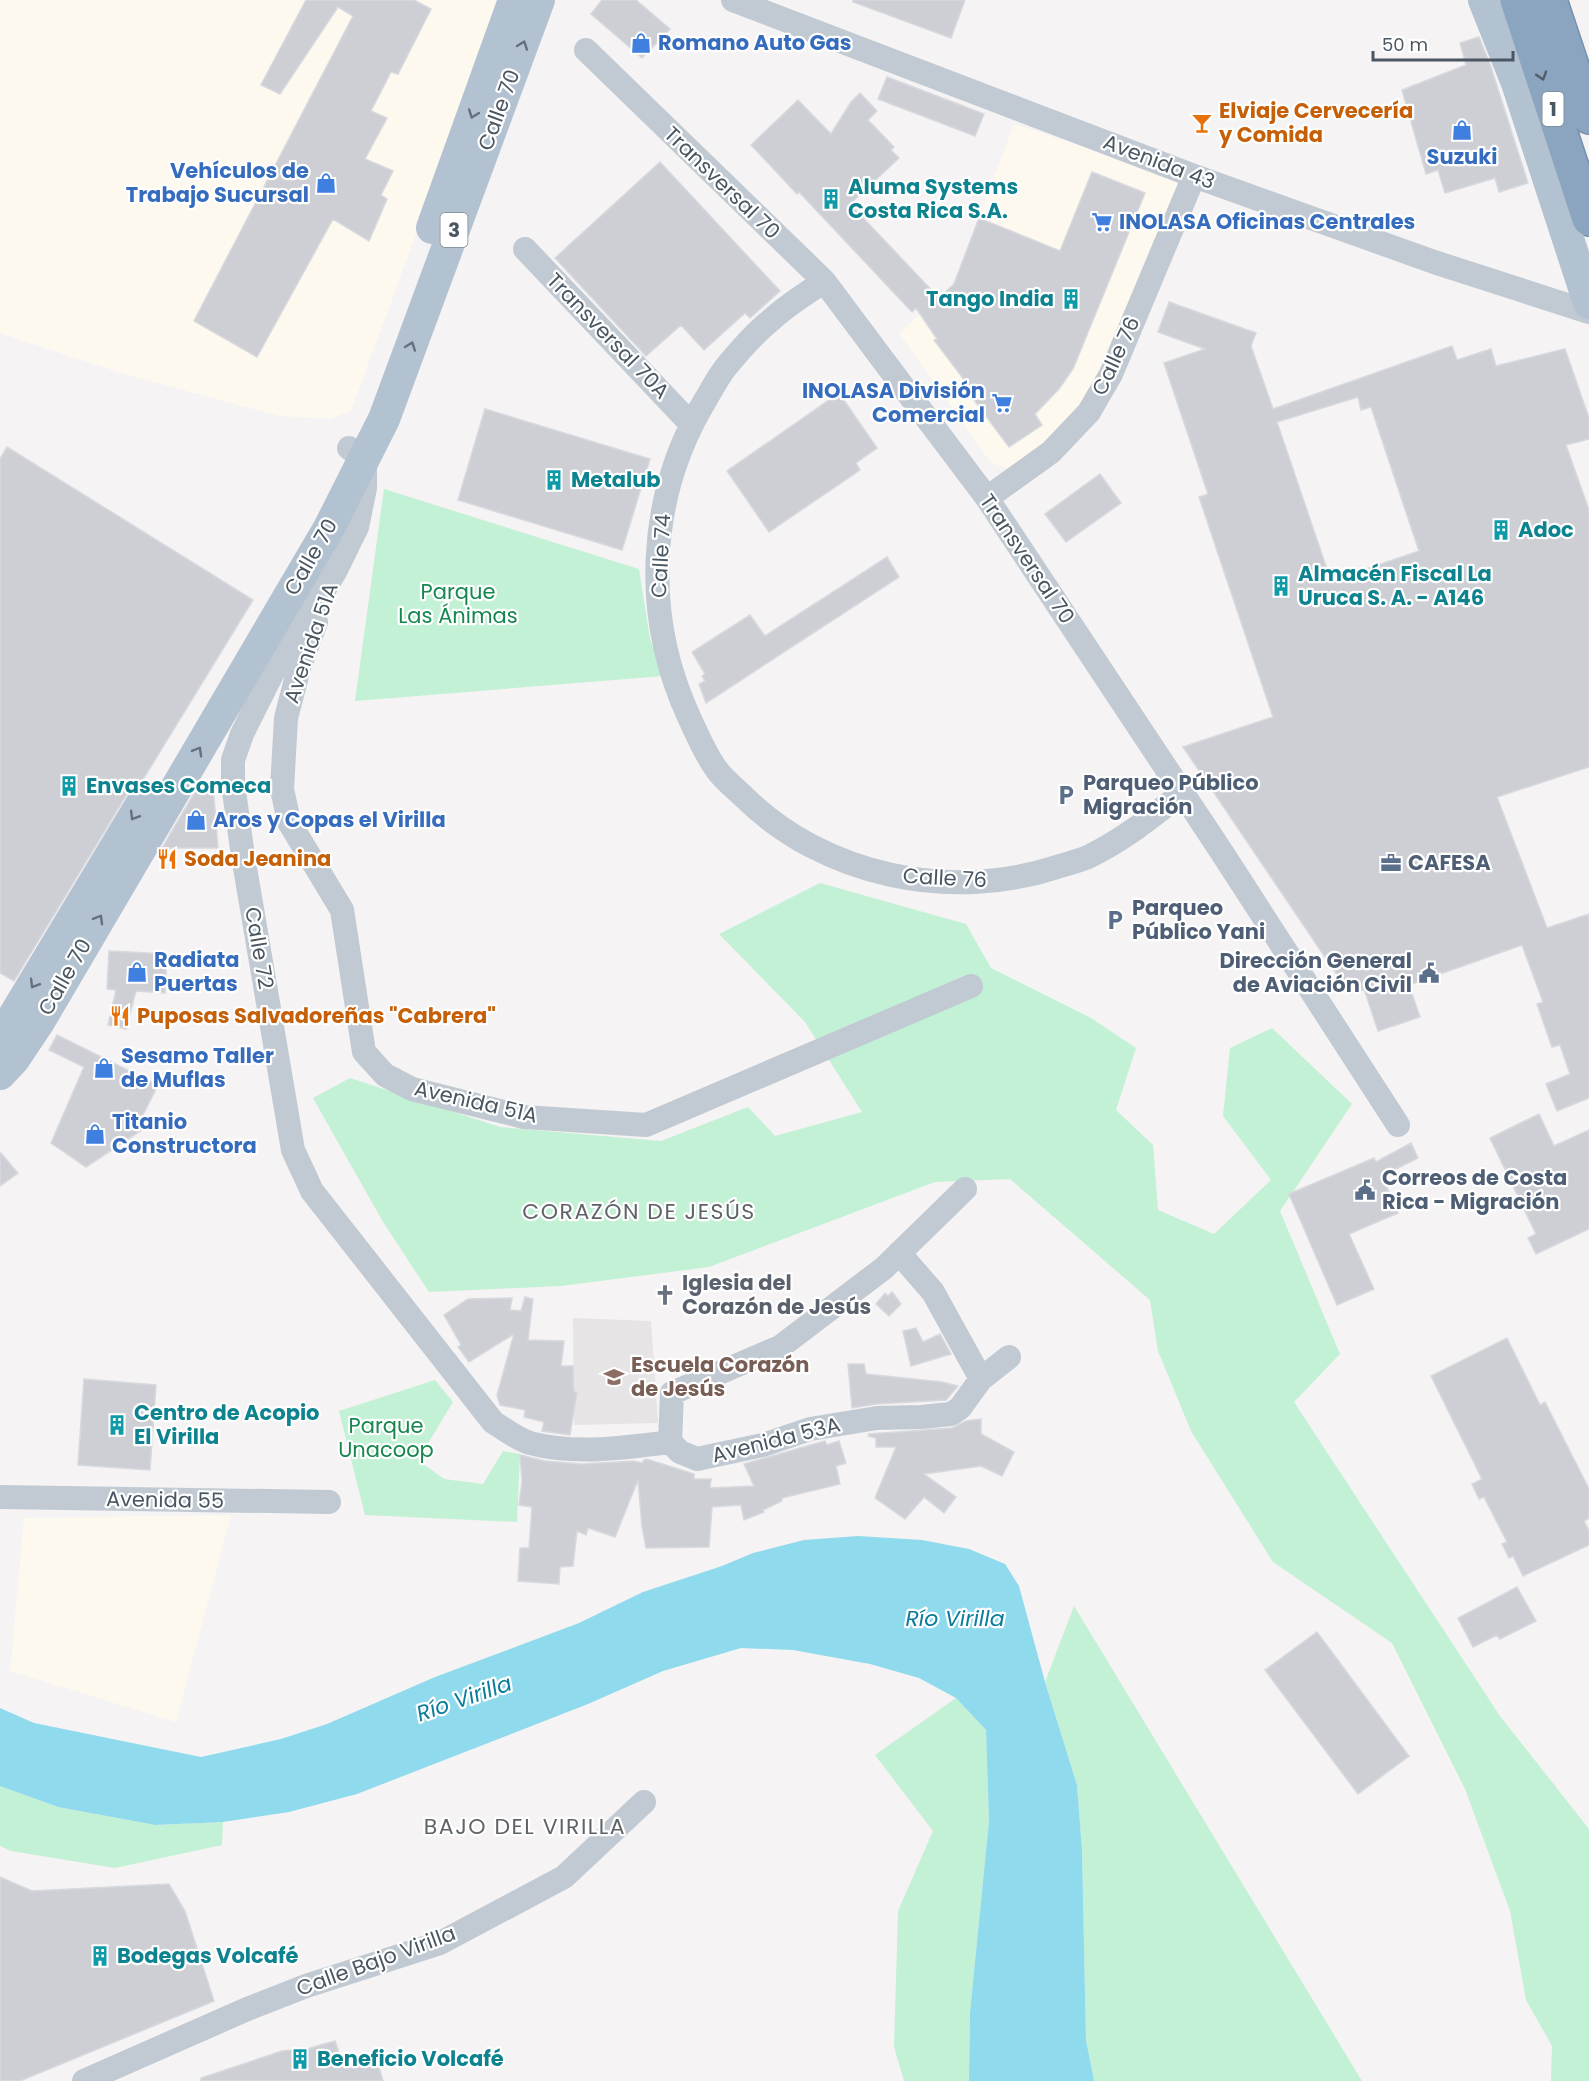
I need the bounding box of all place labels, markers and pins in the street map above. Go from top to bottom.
place label: Romano Auto Gas [658,28,852,57]
shop icon: Romano Auto Gas [629,31,653,55]
place label: Elviaje Cervecería y Comida [1218,96,1413,149]
bar icon: Elviaje Cervecería y Comida [1190,111,1214,135]
shop icon: Suzuki [1450,118,1474,142]
place label: Suzuki [1427,142,1497,171]
place label: Vehículos de Trabajo Sucursal [126,156,309,209]
shop icon: Vehículos de Trabajo Sucursal [314,171,338,195]
place label: Aluma Systems Costa Rica S.A. [848,172,1018,225]
building icon: Aluma Systems Costa Rica S.A. [819,187,843,211]
place label: INOLASA Oficinas Centrales [1119,207,1415,236]
supermarket icon: INOLASA Oficinas Centrales [1090,210,1114,234]
place label: Tango India [926,284,1054,313]
building icon: Tango India [1059,287,1083,311]
place label: INOLASA División Comercial [802,376,985,429]
supermarket icon: INOLASA División Comercial [990,391,1014,415]
place label: Metalub [571,465,661,494]
building icon: Metalub [542,468,566,492]
place label: Adoc [1518,515,1574,544]
building icon: Adoc [1489,518,1513,542]
place label: Almacén Fiscal La Uruca S. A. - A146 [1298,559,1492,612]
building icon: Almacén Fiscal La Uruca S. A. - A146 [1269,574,1293,598]
place label: Parqueo Público Migración [1083,768,1259,821]
place label: Envases Comeca [86,771,271,800]
building icon: Envases Comeca [57,774,81,798]
parking icon: Parqueo Público Migración [1054,783,1078,807]
place label: Aros y Copas el Virilla [213,805,446,834]
shop icon: Aros y Copas el Virilla [184,808,208,832]
place label: Soda Jeanina [184,844,331,873]
restaurant icon: Soda Jeanina [155,847,179,871]
place label: CAFESA [1408,848,1491,877]
office icon: CAFESA [1379,851,1403,875]
place label: Parqueo Público Yani [1132,893,1265,946]
parking icon: Parqueo Público Yani [1103,908,1127,932]
place label: Radiata Puertas [154,945,239,998]
place label: Dirección General de Aviación Civil [1220,946,1412,999]
shop icon: Radiata Puertas [125,960,149,984]
public building icon: Dirección General de Aviación Civil [1417,961,1441,985]
place label: Puposas Salvadoreñas "Cabrera" [137,1001,496,1030]
restaurant icon: Puposas Salvadoreñas "Cabrera" [108,1004,132,1028]
place label: Sesamo Taller de Muflas [121,1041,274,1094]
shop icon: Sesamo Taller de Muflas [92,1056,116,1080]
place label: Titanio Constructora [112,1107,257,1160]
shop icon: Titanio Constructora [83,1122,107,1146]
place label: Correos de Costa Rica - Migración [1382,1163,1567,1216]
public building icon: Correos de Costa Rica - Migración [1353,1178,1377,1202]
place label: Iglesia del Corazón de Jesús [682,1268,871,1321]
church icon: Iglesia del Corazón de Jesús [653,1283,677,1307]
place label: Escuela Corazón de Jesús [631,1350,809,1403]
school or university icon: Escuela Corazón de Jesús [602,1365,626,1389]
place label: Centro de Acopio El Virilla [134,1398,319,1451]
building icon: Centro de Acopio El Virilla [105,1413,129,1437]
place label: Bodegas Volcafé [117,1941,299,1970]
building icon: Bodegas Volcafé [88,1944,112,1968]
place label: Beneficio Volcafé [317,2044,504,2073]
building icon: Beneficio Volcafé [288,2047,312,2071]

